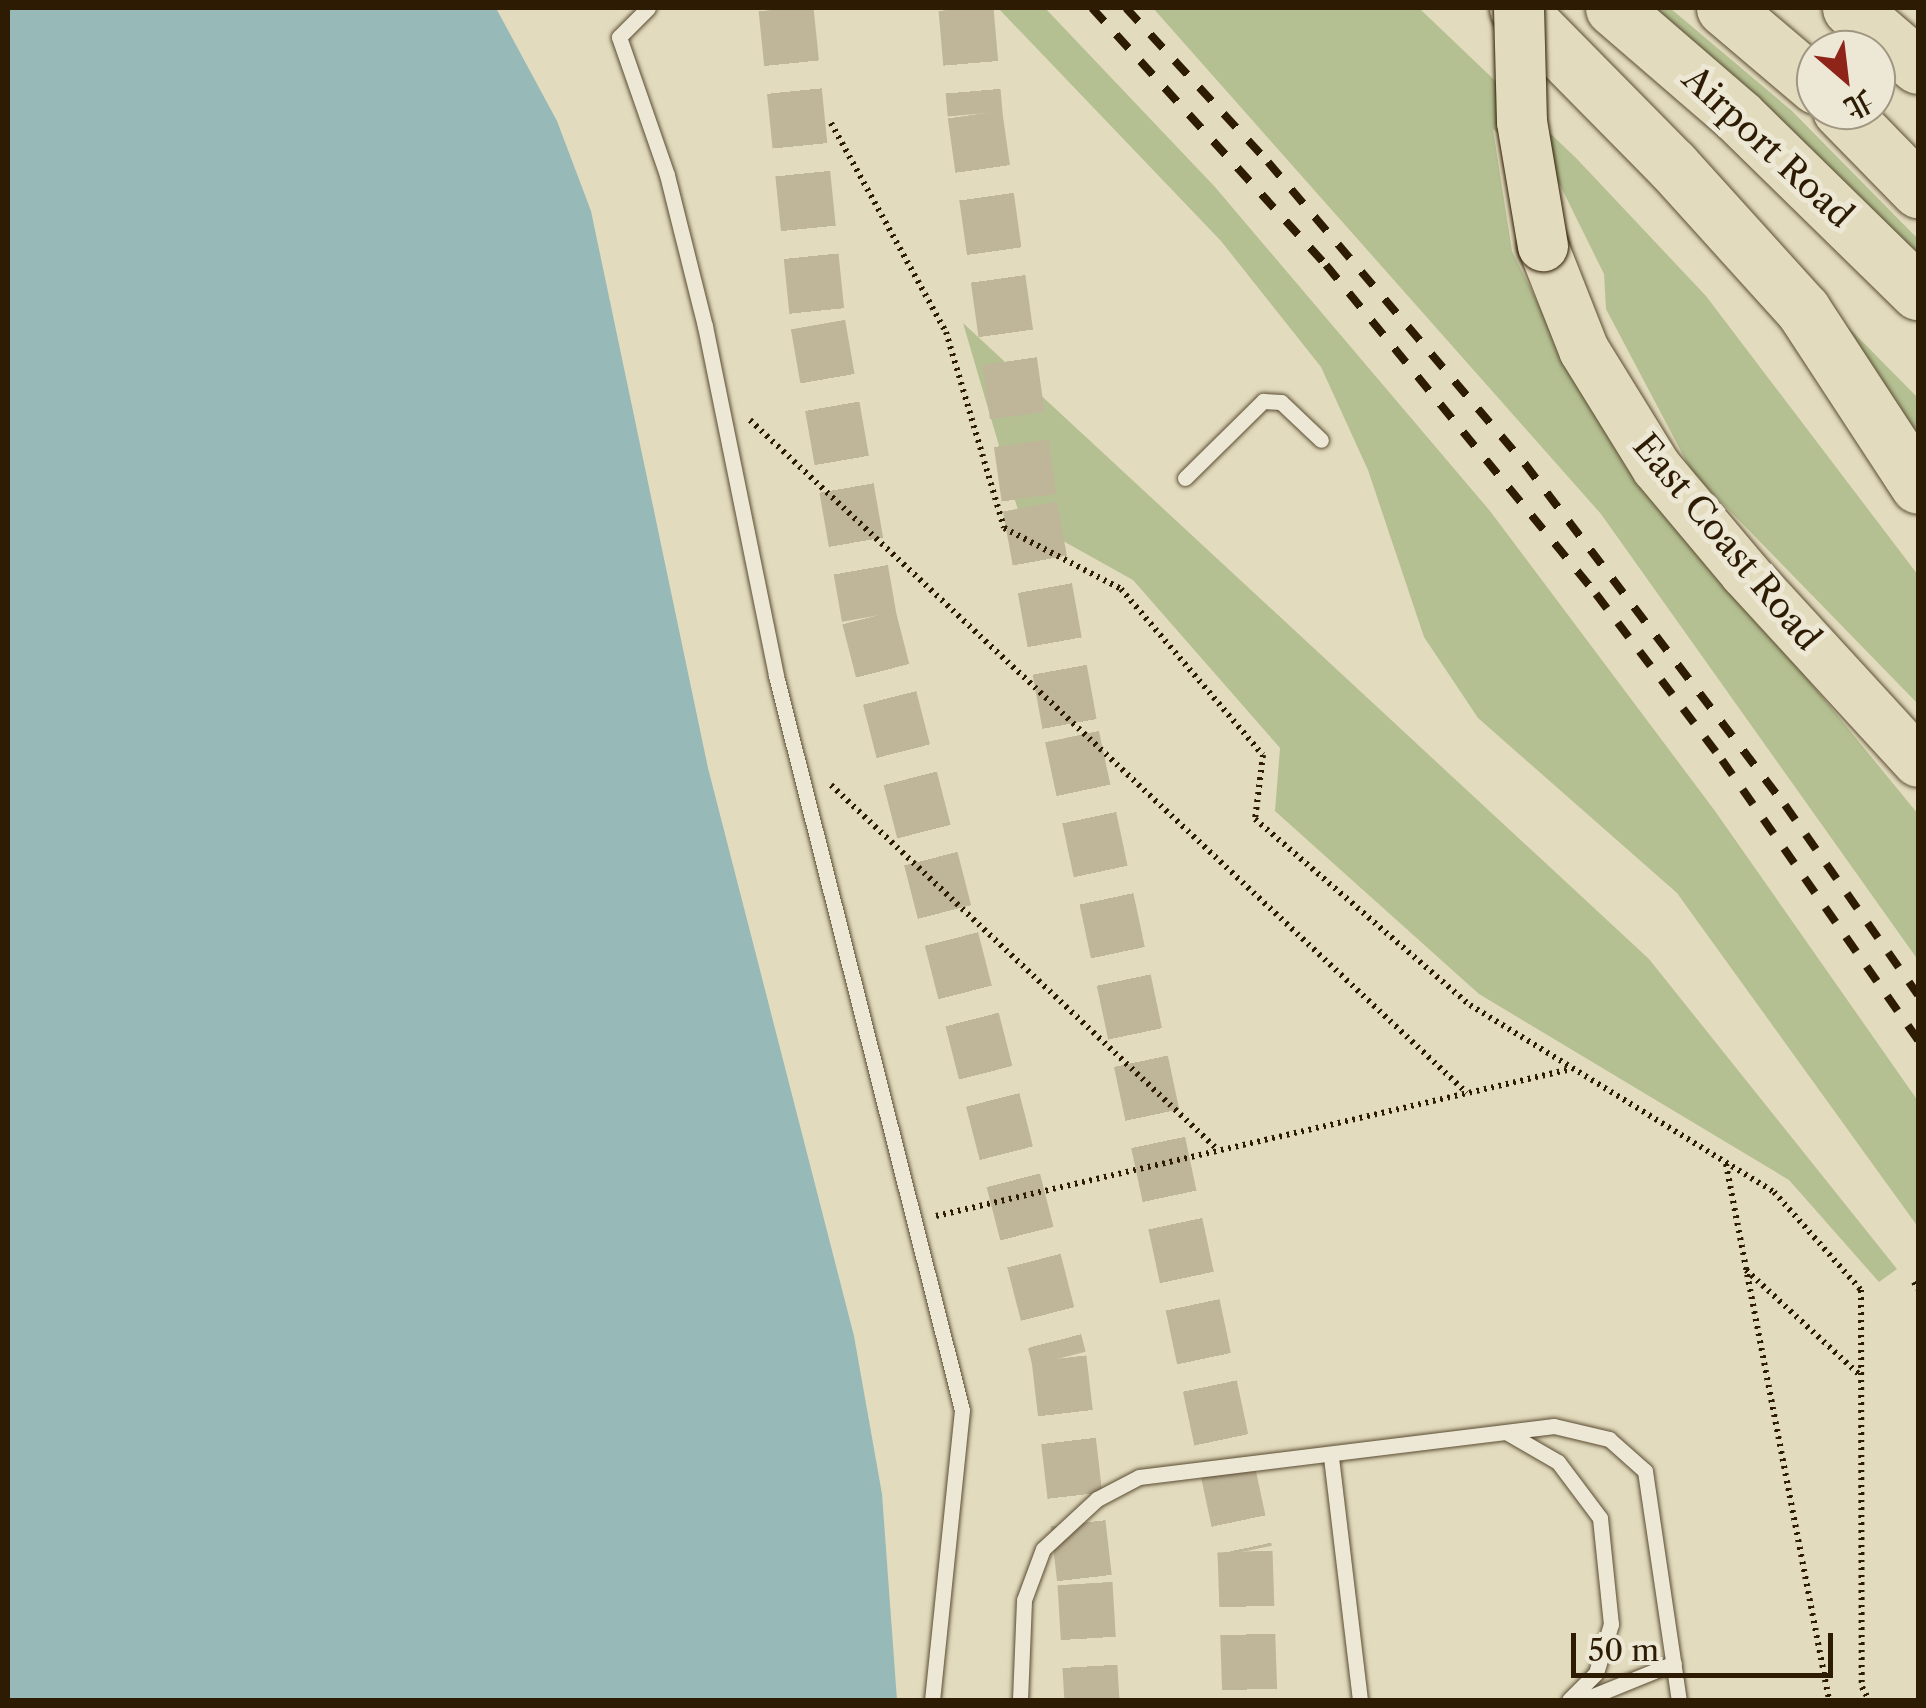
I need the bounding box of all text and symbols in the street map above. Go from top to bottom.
north arrow [1796,30,1896,130]
street label: Airport Road [1674,58,1862,236]
text: 北 [1839,83,1880,126]
street label: East Coast Road [1624,425,1830,659]
scale bar [1576,1613,1838,1675]
text: 50 m [1588,1632,1659,1669]

